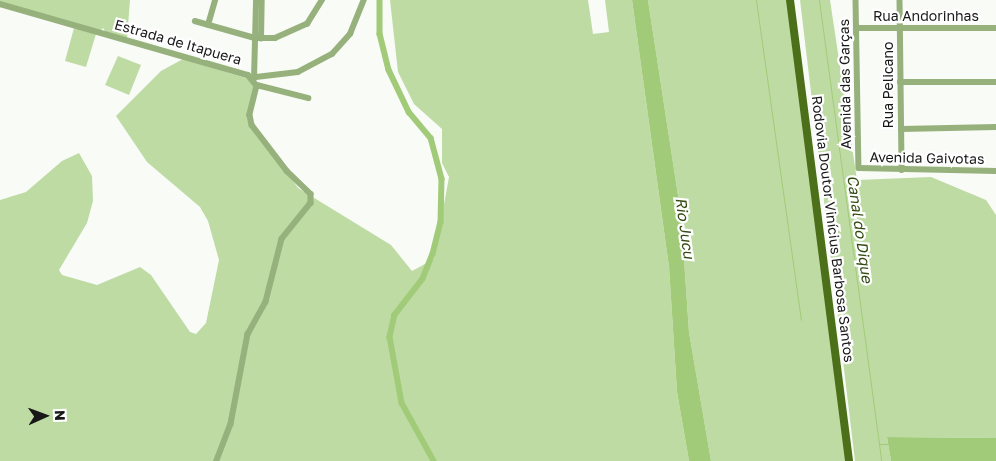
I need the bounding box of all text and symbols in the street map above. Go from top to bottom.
street label: Rua Andorinhas [873,8,979,24]
street label: Estrada de Itapuera [113,16,243,68]
street label: Avenida das Garças [835,19,855,149]
street label: Rua Pelicano [880,41,896,129]
street label: Rodovia Doutor Vinícius Barbosa Santos [808,95,858,363]
street label: Avenida Gaivotas [869,149,985,167]
water label: Canal do Dique [844,174,876,284]
water label: Rio Jucu [672,196,698,260]
north arrow [20,391,70,441]
text: N [52,410,69,421]

